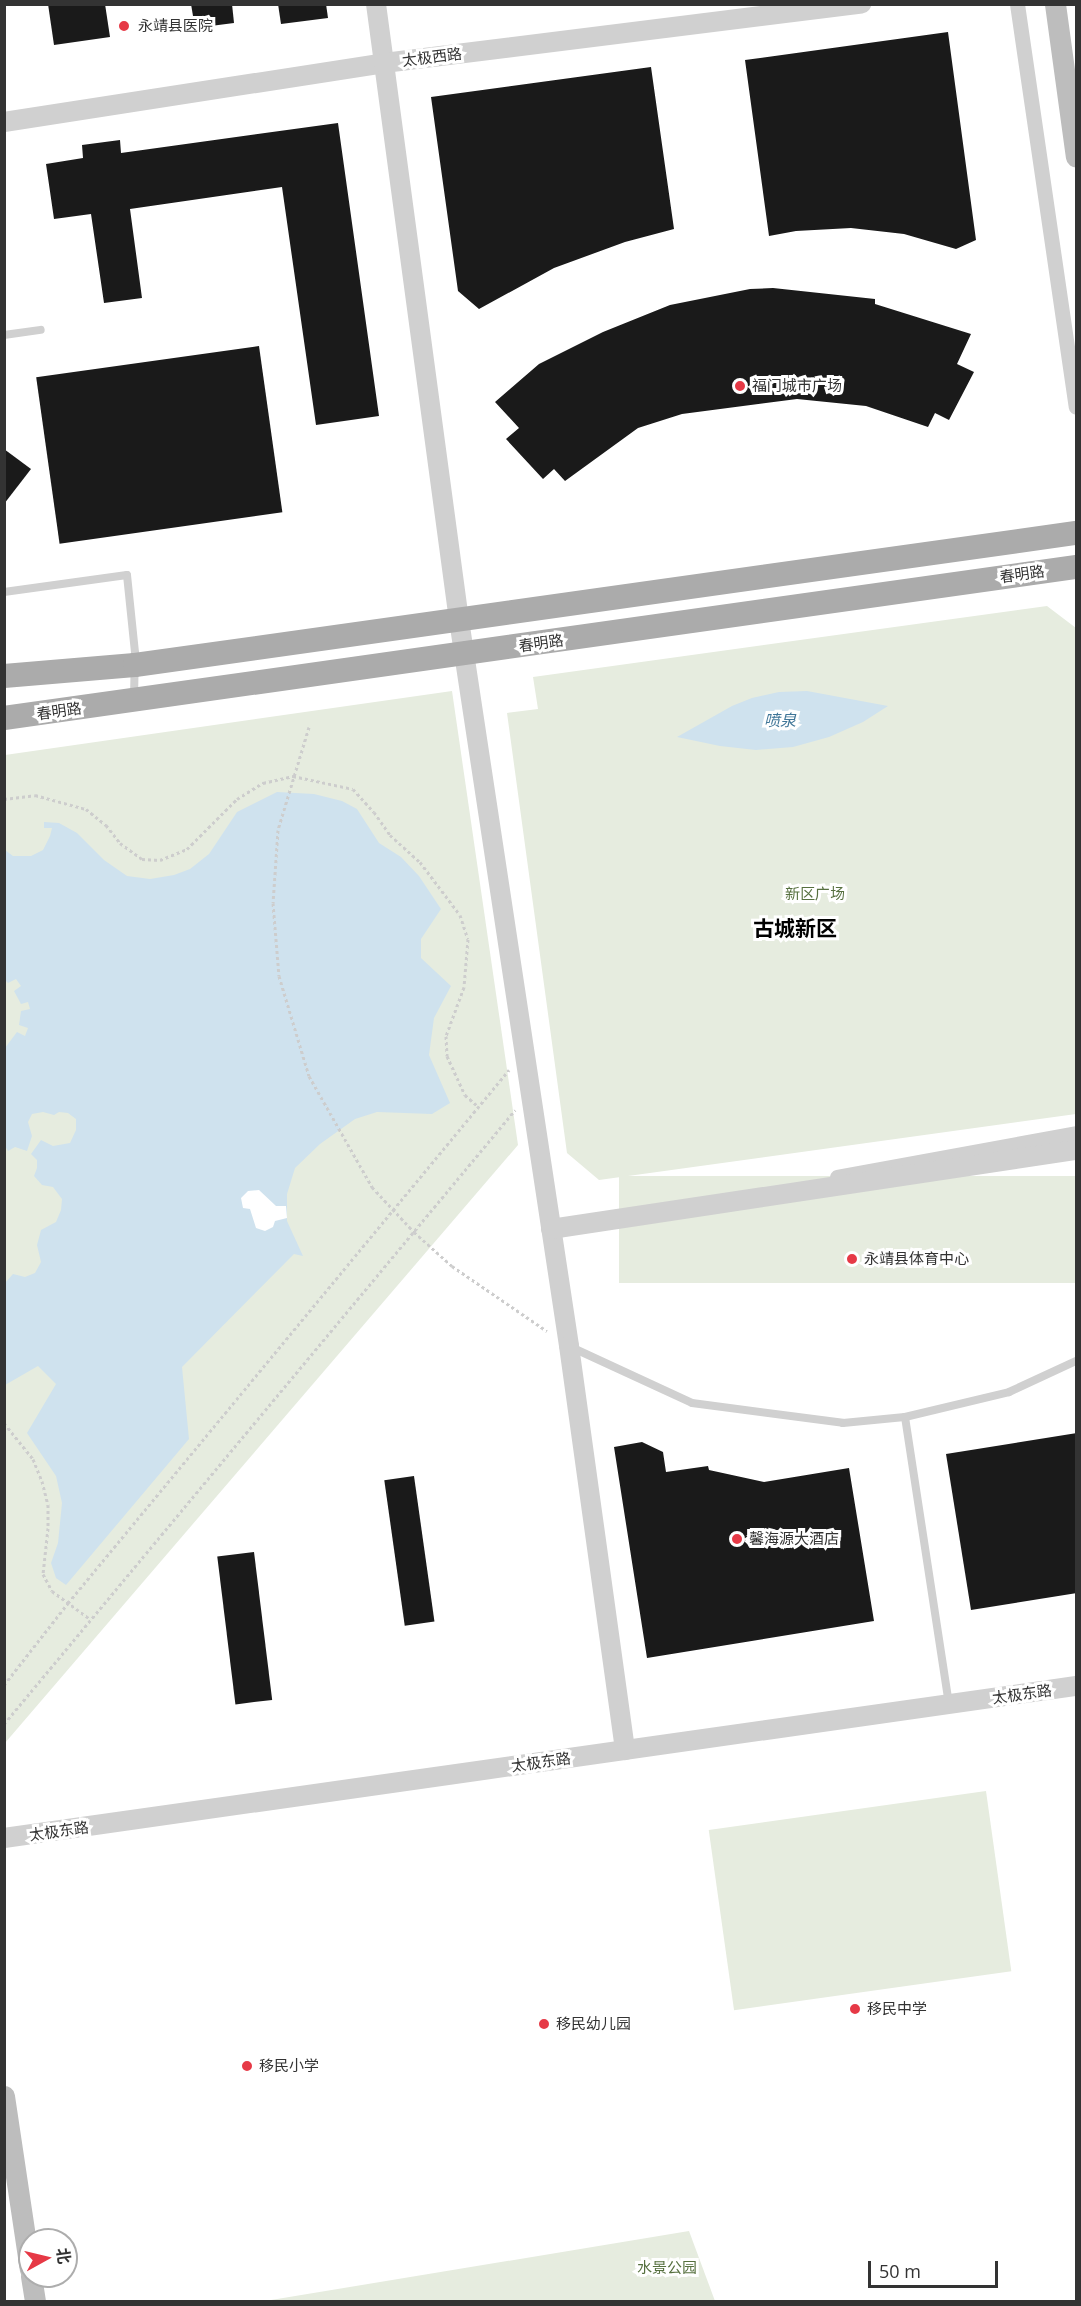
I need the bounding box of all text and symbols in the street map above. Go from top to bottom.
marker: 永靖县医院 [115,17,133,35]
place label: 永靖县医院 [138,17,213,35]
street label: 太极西路 [401,44,463,70]
place label: 福门城市广场 [752,377,842,395]
marker: 福门城市广场 [733,379,747,393]
street label: 春明路 [998,562,1046,586]
street label: 春明路 [517,631,565,655]
street label: 春明路 [35,699,83,723]
water label: 喷泉 [764,710,796,730]
park label: 新区广场 [785,885,845,903]
district label: 古城新区 [753,915,837,941]
place label: 永靖县体育中心 [864,1250,969,1268]
marker: 永靖县体育中心 [845,1252,859,1266]
place label: 馨海源大酒店 [749,1530,839,1548]
marker: 馨海源大酒店 [730,1532,744,1546]
street label: 太极东路 [991,1681,1053,1707]
street label: 太极东路 [510,1749,572,1775]
street label: 太极东路 [28,1818,90,1844]
place label: 移民中学 [867,2000,927,2018]
marker: 移民中学 [848,2002,862,2016]
place label: 移民幼儿园 [556,2015,631,2033]
marker: 移民幼儿园 [537,2017,551,2031]
place label: 移民小学 [259,2057,319,2075]
marker: 移民小学 [240,2059,254,2073]
north arrow [18,2228,78,2288]
text: 北 [52,2246,76,2265]
scale bar [871,2249,1002,2287]
park label: 水景公园 [637,2259,697,2277]
text: 50 m [879,2259,921,2283]

